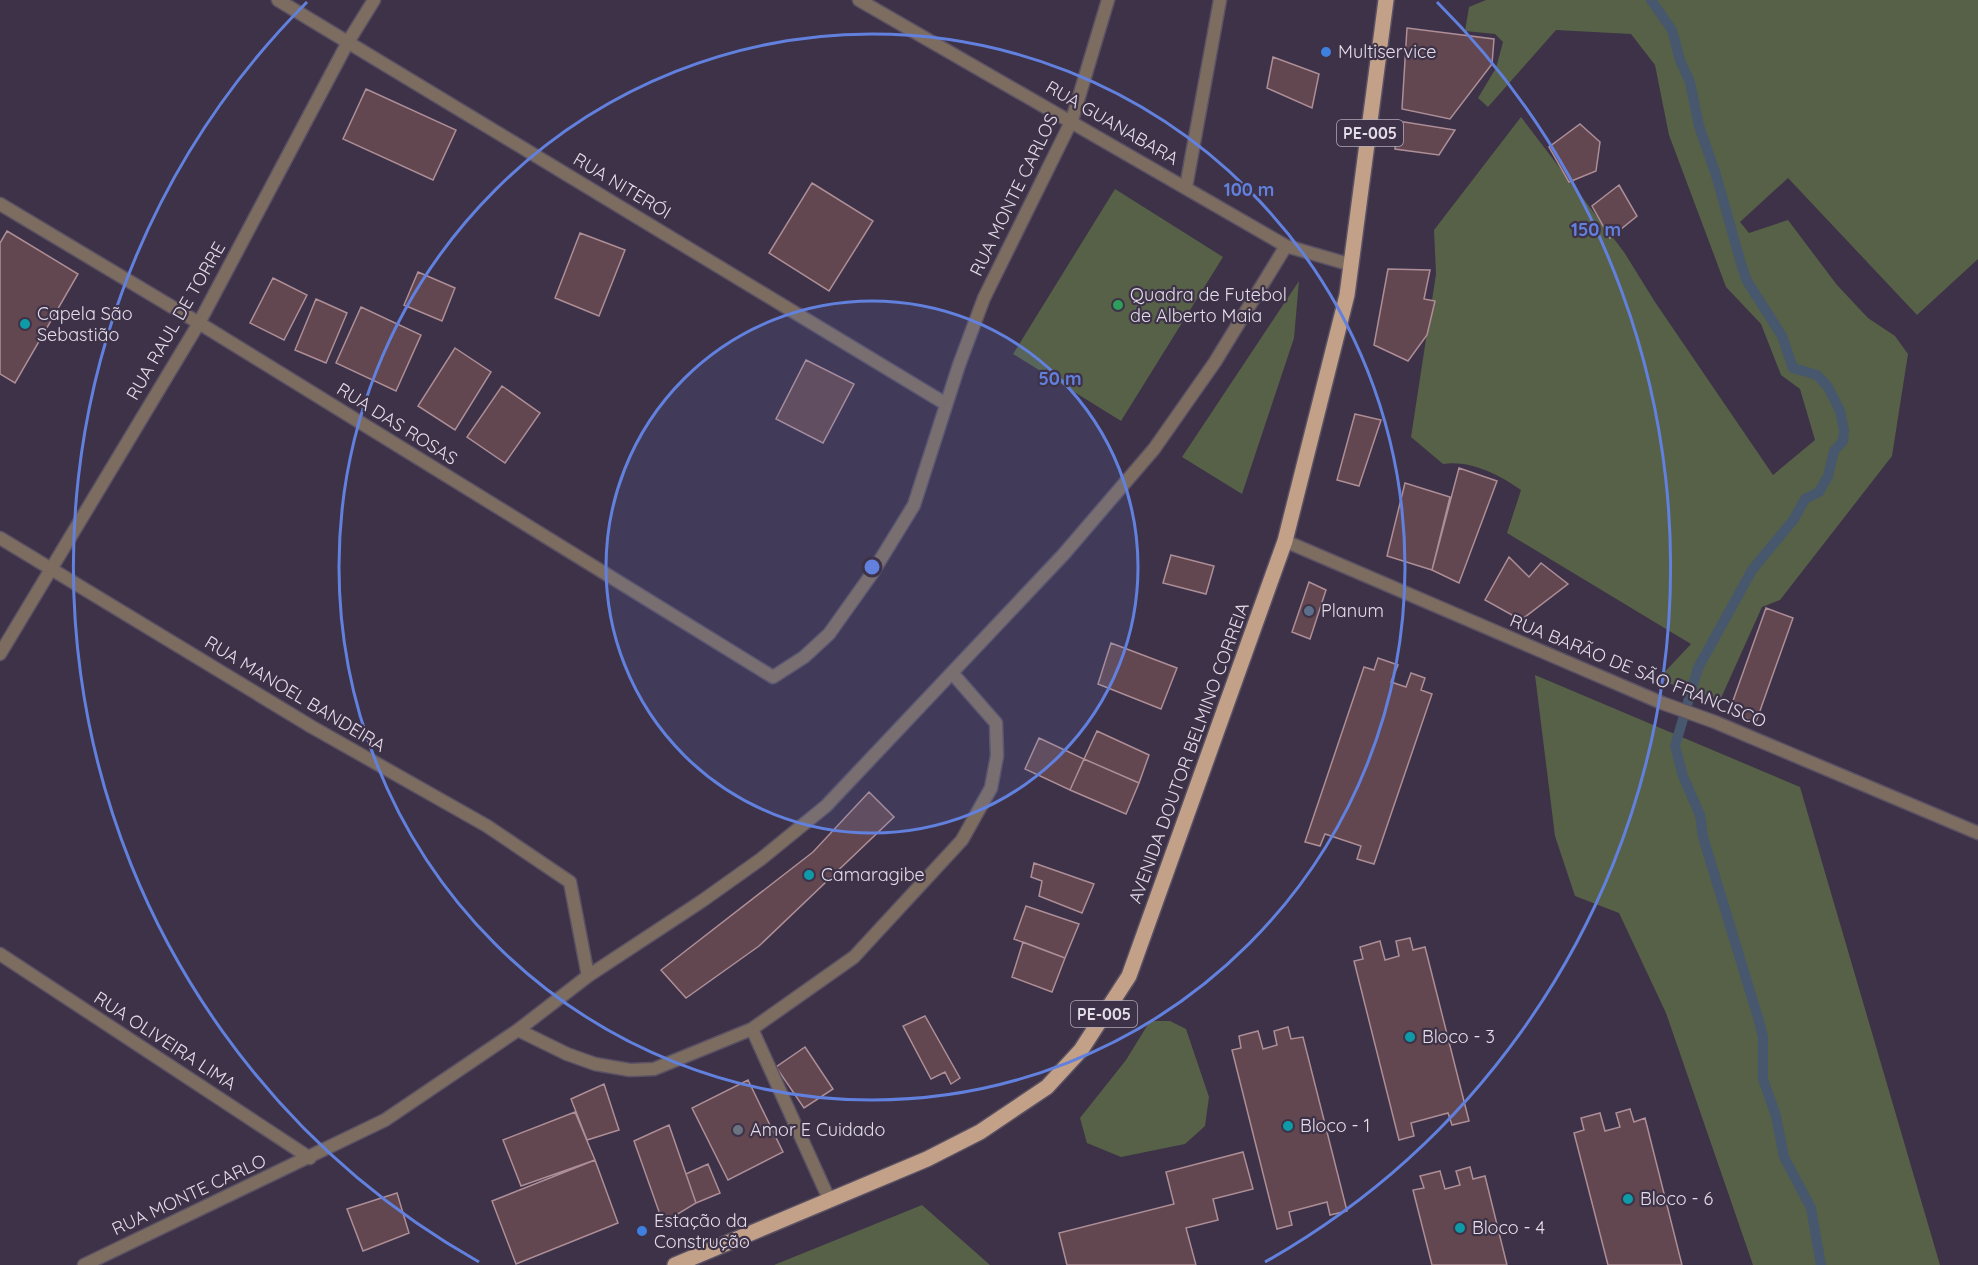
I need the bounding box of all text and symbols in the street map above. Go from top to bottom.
place label: Multiservice [1338,40,1436,63]
marker: Multiservice [1319,45,1333,59]
street label: RUA GUANABARA [1042,75,1183,170]
street label: RUA MONTE CARLOS [964,110,1063,280]
road number: PE-005 [1337,120,1403,146]
street label: RUA NITERÓI [569,147,675,224]
text: 100 m [1224,178,1274,201]
text: 150 m [1571,218,1621,241]
street label: RUA RAUL DE TORRE [121,238,230,404]
place label: Quadra de Futebol de Alberto Maia [1130,283,1287,327]
marker: Quadra de Futebol de Alberto Maia [1111,298,1125,312]
place label: Capela São Sebastião [37,302,133,346]
marker: Capela São Sebastião [18,317,32,331]
text: 50 m [1038,367,1082,390]
street label: RUA DAS ROSAS [333,377,462,470]
centre of rings [862,557,882,577]
street label: AVENIDA DOUTOR BELMINO CORREIA [1123,599,1254,907]
place label: Planum [1321,599,1384,622]
marker: Planum [1302,604,1316,618]
street label: RUA BARÃO DE SÃO FRANCISCO [1507,608,1770,733]
street label: RUA MANOEL BANDEIRA [201,630,390,757]
place label: Camaragibe [821,863,925,886]
marker: Camaragibe [802,868,816,882]
street label: RUA OLIVEIRA LIMA [90,986,241,1095]
road number: PE-005 [1071,1001,1137,1027]
place label: Bloco - 3 [1422,1025,1495,1048]
marker: Bloco - 3 [1403,1030,1417,1044]
place label: Bloco - 1 [1300,1114,1370,1137]
place label: Amor E Cuidado [750,1118,885,1141]
marker: Bloco - 1 [1281,1119,1295,1133]
marker: Amor E Cuidado [731,1123,745,1137]
street label: RUA MONTE CARLO [108,1149,270,1240]
place label: Bloco - 6 [1640,1187,1714,1210]
marker: Bloco - 6 [1621,1192,1635,1206]
place label: Estação da Construção [654,1209,750,1253]
place label: Bloco - 4 [1472,1216,1545,1239]
marker: Bloco - 4 [1453,1221,1467,1235]
marker: Estação da Construção [635,1224,649,1238]

